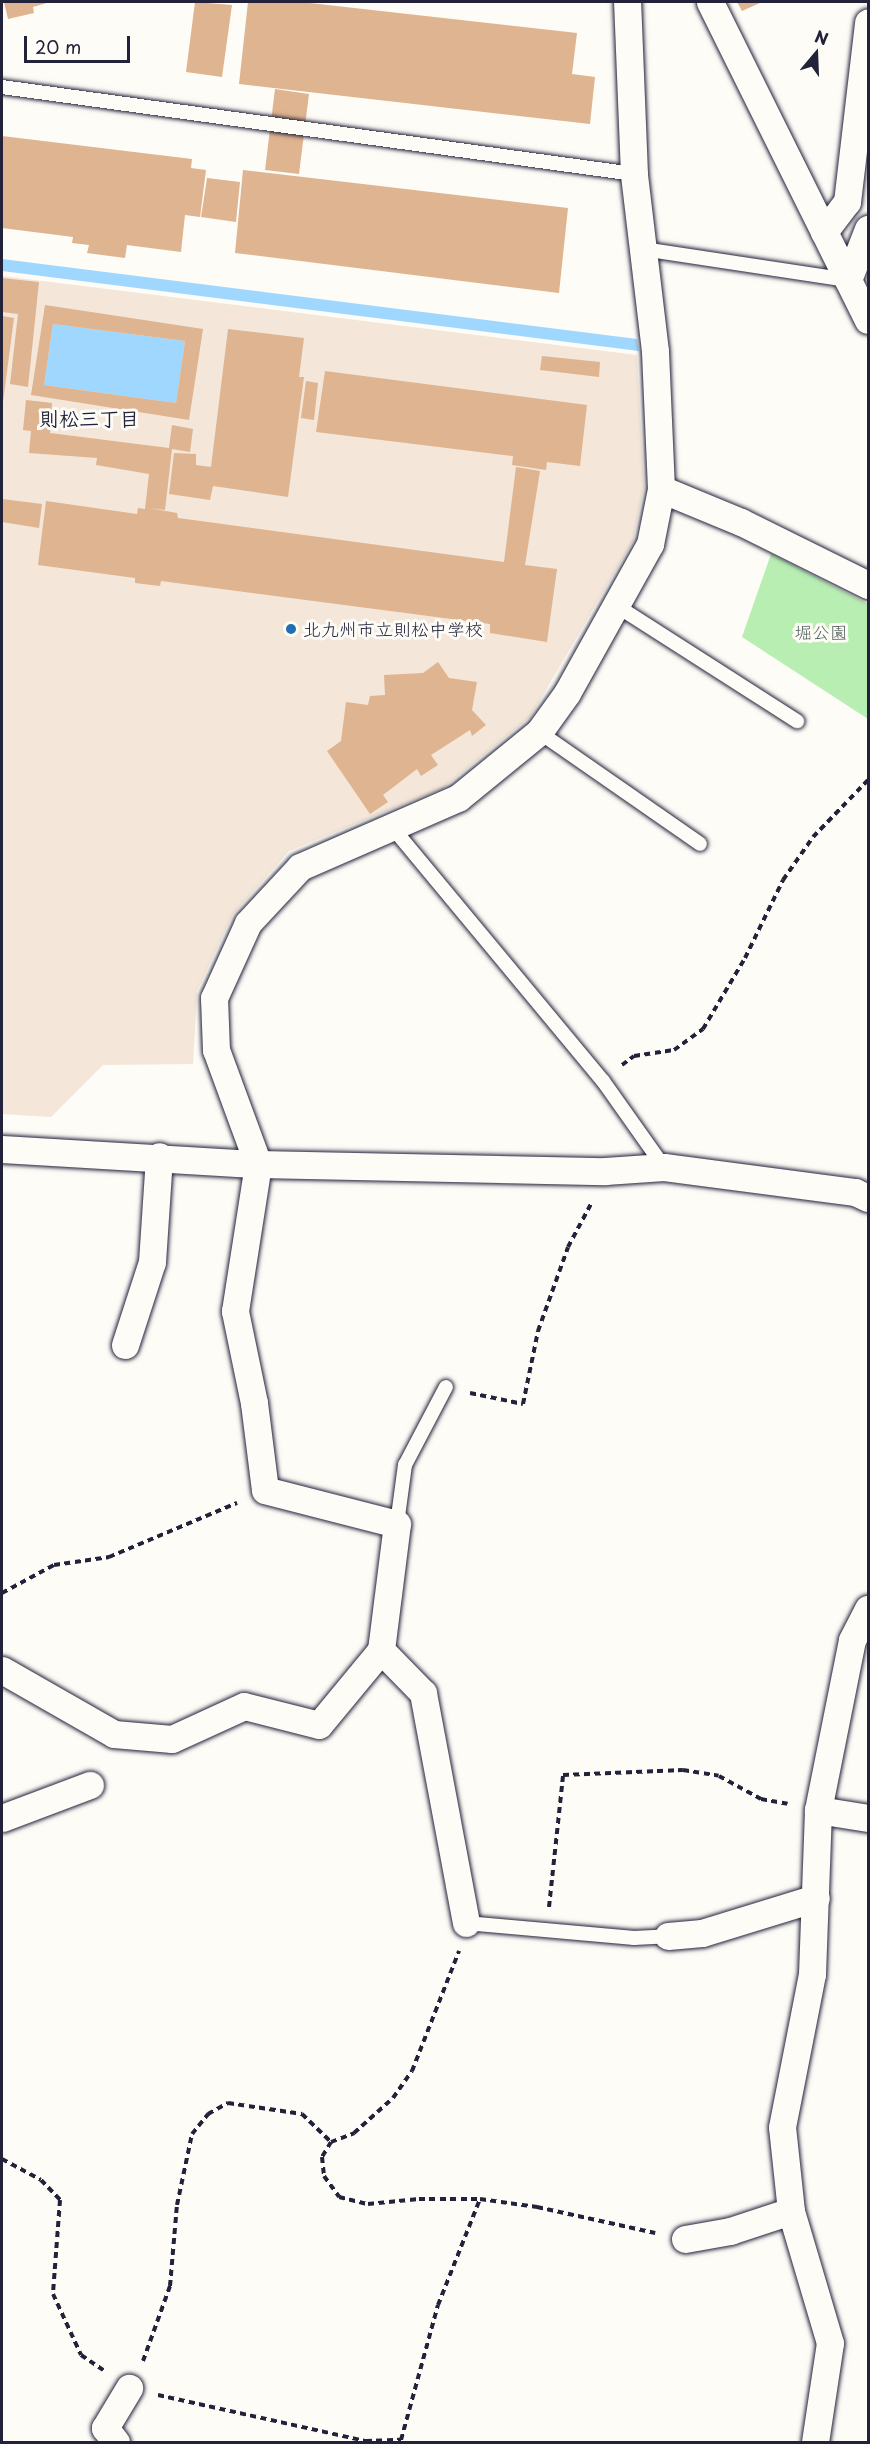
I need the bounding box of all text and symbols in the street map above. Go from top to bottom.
scale bar [27,24,134,62]
north arrow [786,24,846,84]
text: N [812,24,832,50]
text: 20 m [35,33,81,60]
district label: 則松三丁目 [39,406,139,430]
place label: 北九州市立則松中学校 [303,618,483,640]
park label: 堀公園 [794,621,848,643]
marker: 北九州市立則松中学校 [284,622,298,636]

